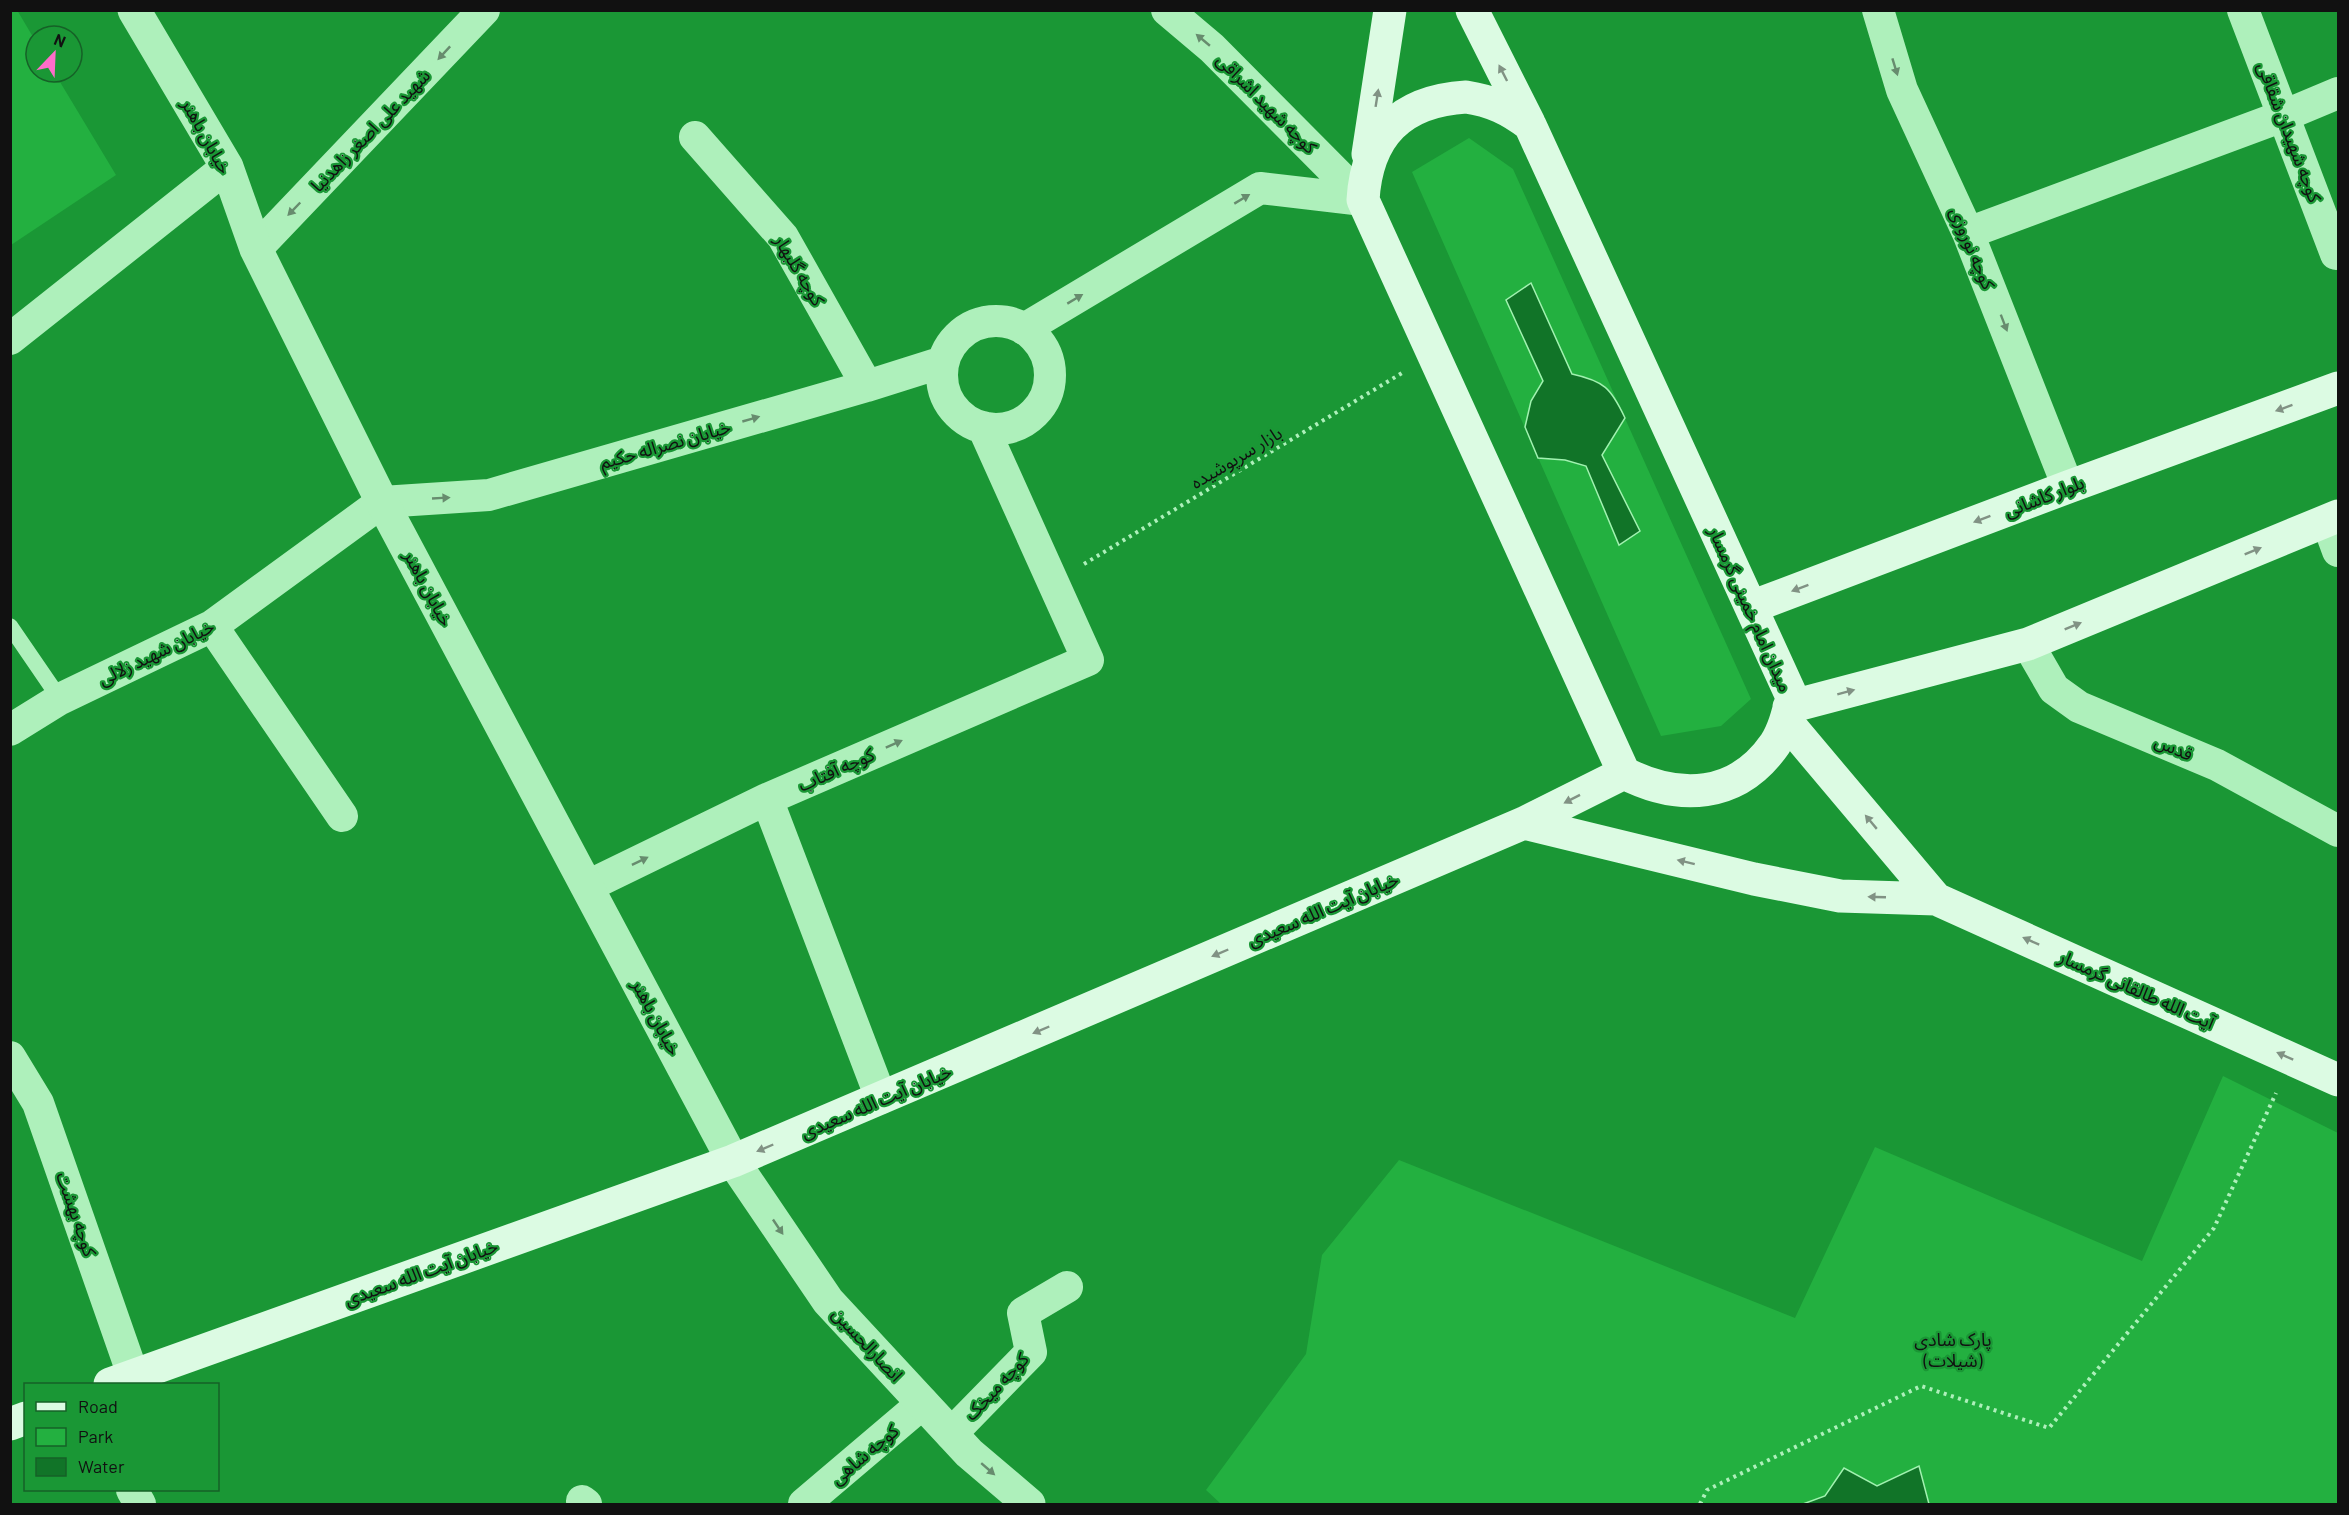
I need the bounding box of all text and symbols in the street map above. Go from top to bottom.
north arrow [24,24,84,84]
text: N [51,29,69,51]
one-way arrow [1195,34,1211,47]
one-way arrow [438,45,451,60]
street label: کوچه شهید اشراقی [1212,48,1322,159]
one-way arrow [1891,58,1900,76]
street label: کوچه شهیدان شقاقی [2252,59,2327,206]
street label: شهید علی اصغر زاهدنیا [306,64,435,197]
one-way arrow [1499,64,1508,81]
one-way arrow [1372,88,1381,107]
street label: خیابان باهنر [176,94,237,178]
one-way arrow [1234,193,1250,204]
one-way arrow [288,201,302,215]
street label: کوچه نوروزی [1945,204,2000,293]
street label: کوچه گلبهار [769,230,830,310]
one-way arrow [1067,293,1083,304]
one-way arrow [1999,314,2009,332]
one-way arrow [2274,403,2292,413]
one-way arrow [742,414,760,423]
street label: خیابان نصراله حکیم [597,415,734,476]
street label: بازار سرپوشیده [1186,421,1286,494]
street label: بلوار کاشانی [2001,471,2087,522]
one-way arrow [431,493,450,503]
one-way arrow [1973,514,1991,524]
street label: میدان امام خمینی گرمسار [1701,522,1797,697]
street label: خیابان باهنر [399,546,458,630]
one-way arrow [2245,546,2263,556]
one-way arrow [1791,584,1809,594]
street label: خیابان شهید زلالی [94,614,218,690]
one-way arrow [2064,621,2082,630]
one-way arrow [1837,686,1855,696]
street label: قدس [2151,729,2196,766]
one-way arrow [885,739,903,749]
street label: کوچه آفتاب [795,742,878,796]
one-way arrow [1563,794,1580,804]
one-way arrow [1865,815,1878,830]
one-way arrow [632,856,649,865]
one-way arrow [1677,857,1695,867]
street label: خیابان آیت الله سعیدی [1244,867,1402,952]
one-way arrow [1868,892,1887,902]
one-way arrow [2022,937,2039,946]
street label: آیت الله طالقانی گرمسار [2054,944,2219,1034]
one-way arrow [1211,948,1229,958]
street label: خیابان باهنر [627,975,686,1059]
one-way arrow [1032,1026,1050,1035]
one-way arrow [2276,1051,2294,1061]
street label: خیابان آیت الله سعیدی [797,1059,955,1144]
one-way arrow [756,1143,774,1153]
street label: کوچه بهشت [51,1169,102,1260]
one-way arrow [772,1219,784,1235]
street label: خیابان آیت الله سعیدی [341,1234,501,1311]
street label: انصارالحسین [827,1302,908,1386]
park label: پارک شادی (شیلات) [1914,1328,1992,1371]
street label: کوچه میخک [959,1347,1034,1425]
legend [24,1383,219,1491]
text: Road [78,1395,118,1417]
street label: کوچه شاهی [826,1419,904,1490]
text: Park [78,1425,113,1447]
text: Water [78,1455,125,1477]
one-way arrow [980,1462,995,1475]

